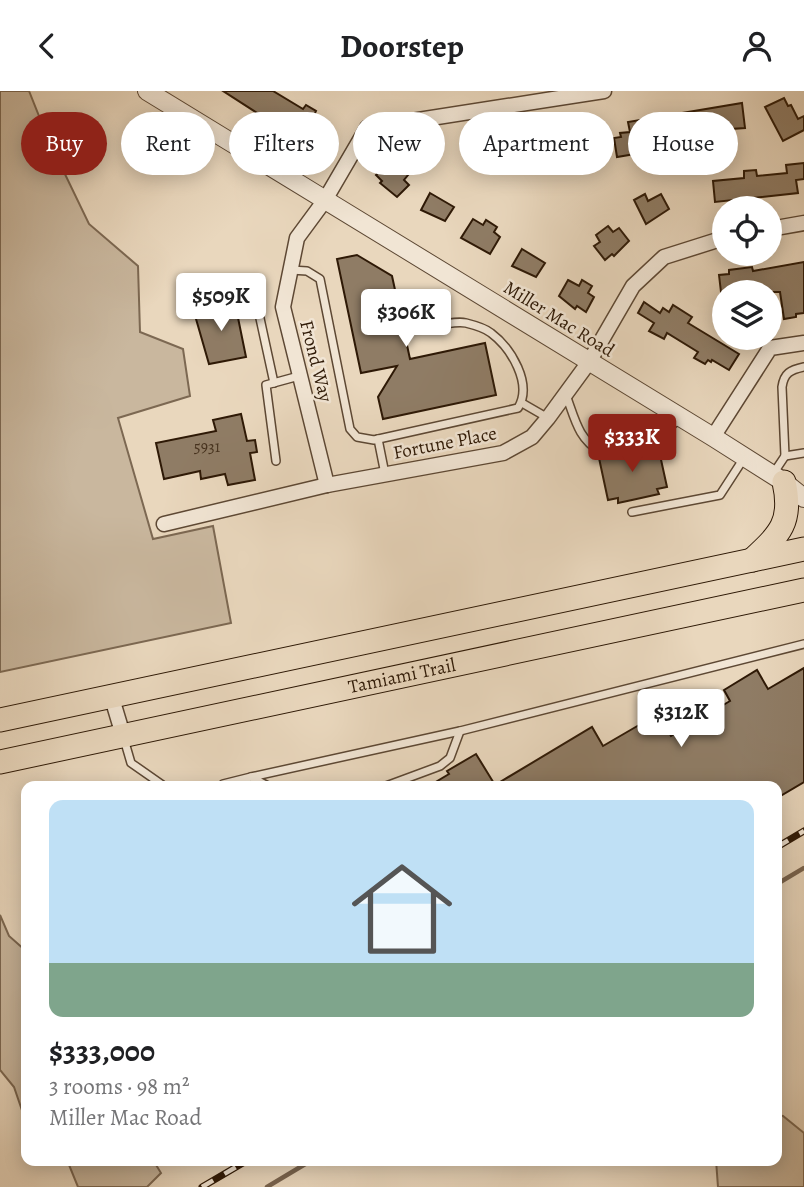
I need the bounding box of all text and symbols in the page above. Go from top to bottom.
text: Doorstep [340,24,464,68]
icon: back [28,27,66,65]
icon: person [738,27,776,65]
chip: Buy [21,112,107,175]
chip: Rent [121,112,215,175]
chip: Filters [229,112,339,175]
chip: New [353,112,445,175]
chip: Apartment [459,112,614,175]
chip: House [628,112,738,175]
map controls [712,196,782,350]
button: locate [712,196,782,266]
pin: $509K [172,273,270,333]
street label: Miller Mac Road [499,275,620,364]
text: $509K [192,280,250,311]
button: layers [712,280,782,350]
pin: $306K [357,289,455,349]
text: $306K [377,296,435,327]
street label: Frond Way [293,317,339,405]
pin: $333K [583,415,681,474]
street label: Fortune Place [391,420,499,466]
text: $333K [604,421,660,452]
house number: 5931 [194,436,221,458]
street label: Tamiami Trail [346,652,458,700]
pin: $312K [632,689,730,749]
text: $312K [653,696,709,727]
icon: home [339,846,465,972]
text: $333,000 [49,1031,155,1071]
text: 3 rooms · 98 m² [49,1071,190,1102]
text: Miller Mac Road [49,1102,202,1133]

